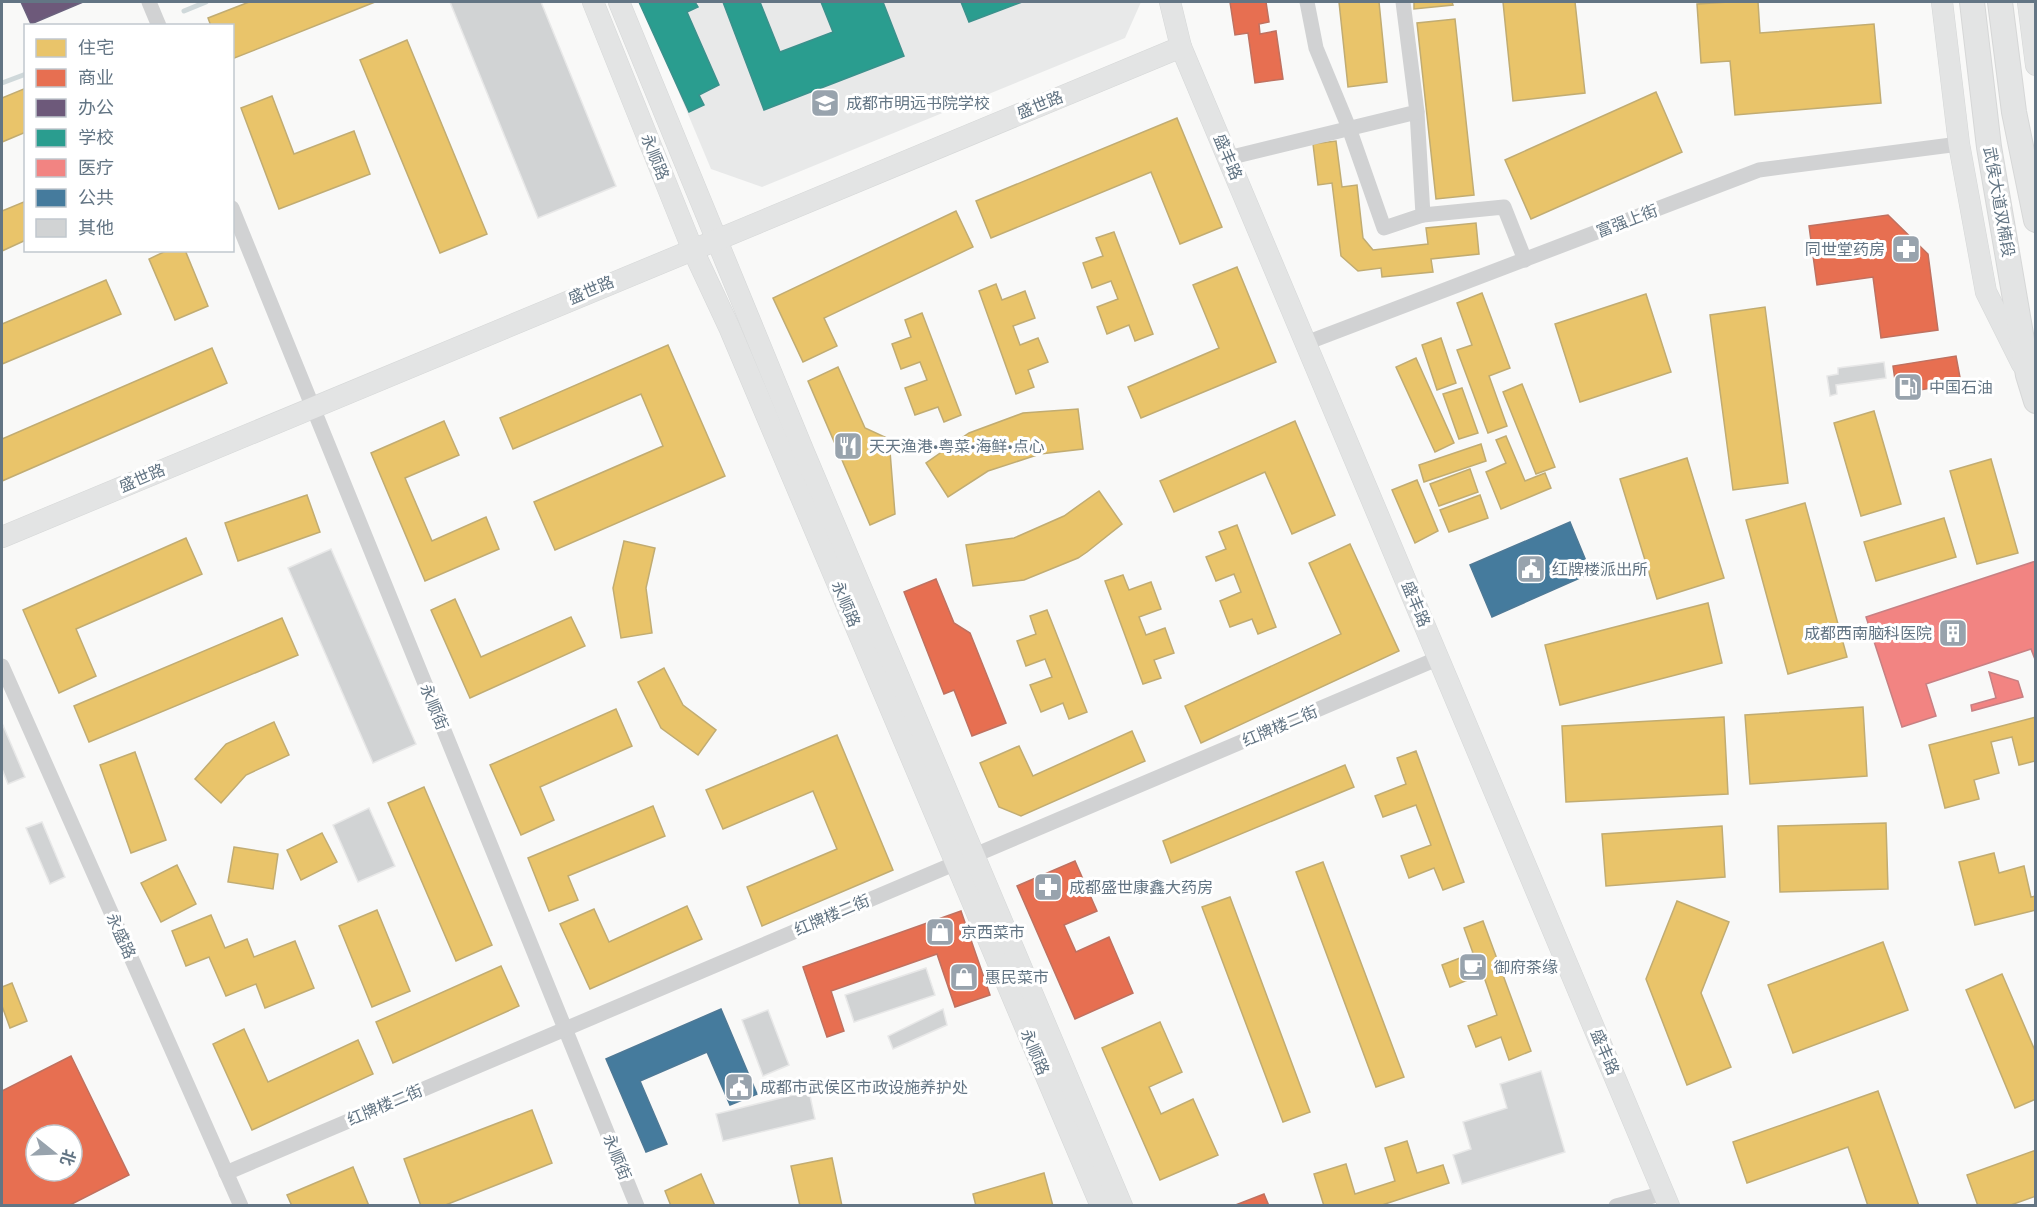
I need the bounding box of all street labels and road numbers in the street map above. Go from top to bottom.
street label: 盛世路 [1014,87,1066,123]
street label: 永顺路 [637,131,673,183]
street label: 盛丰路 [1210,131,1246,183]
street label: 武侯大道双楠段 [1980,145,2018,259]
street label: 富强上街 [1594,201,1660,241]
street label: 盛世路 [565,272,617,308]
street label: 盛世路 [116,460,168,496]
street label: 永顺路 [828,578,864,630]
street label: 盛丰路 [1398,578,1434,630]
street label: 永顺街 [416,681,452,733]
street label: 红牌楼二街 [1239,702,1321,750]
street label: 红牌楼二街 [791,891,873,939]
street label: 永盛路 [103,910,139,962]
street label: 永顺路 [1017,1026,1053,1078]
street label: 盛丰路 [1587,1026,1623,1078]
street label: 红牌楼二街 [344,1081,426,1129]
street label: 永顺街 [599,1131,635,1183]

